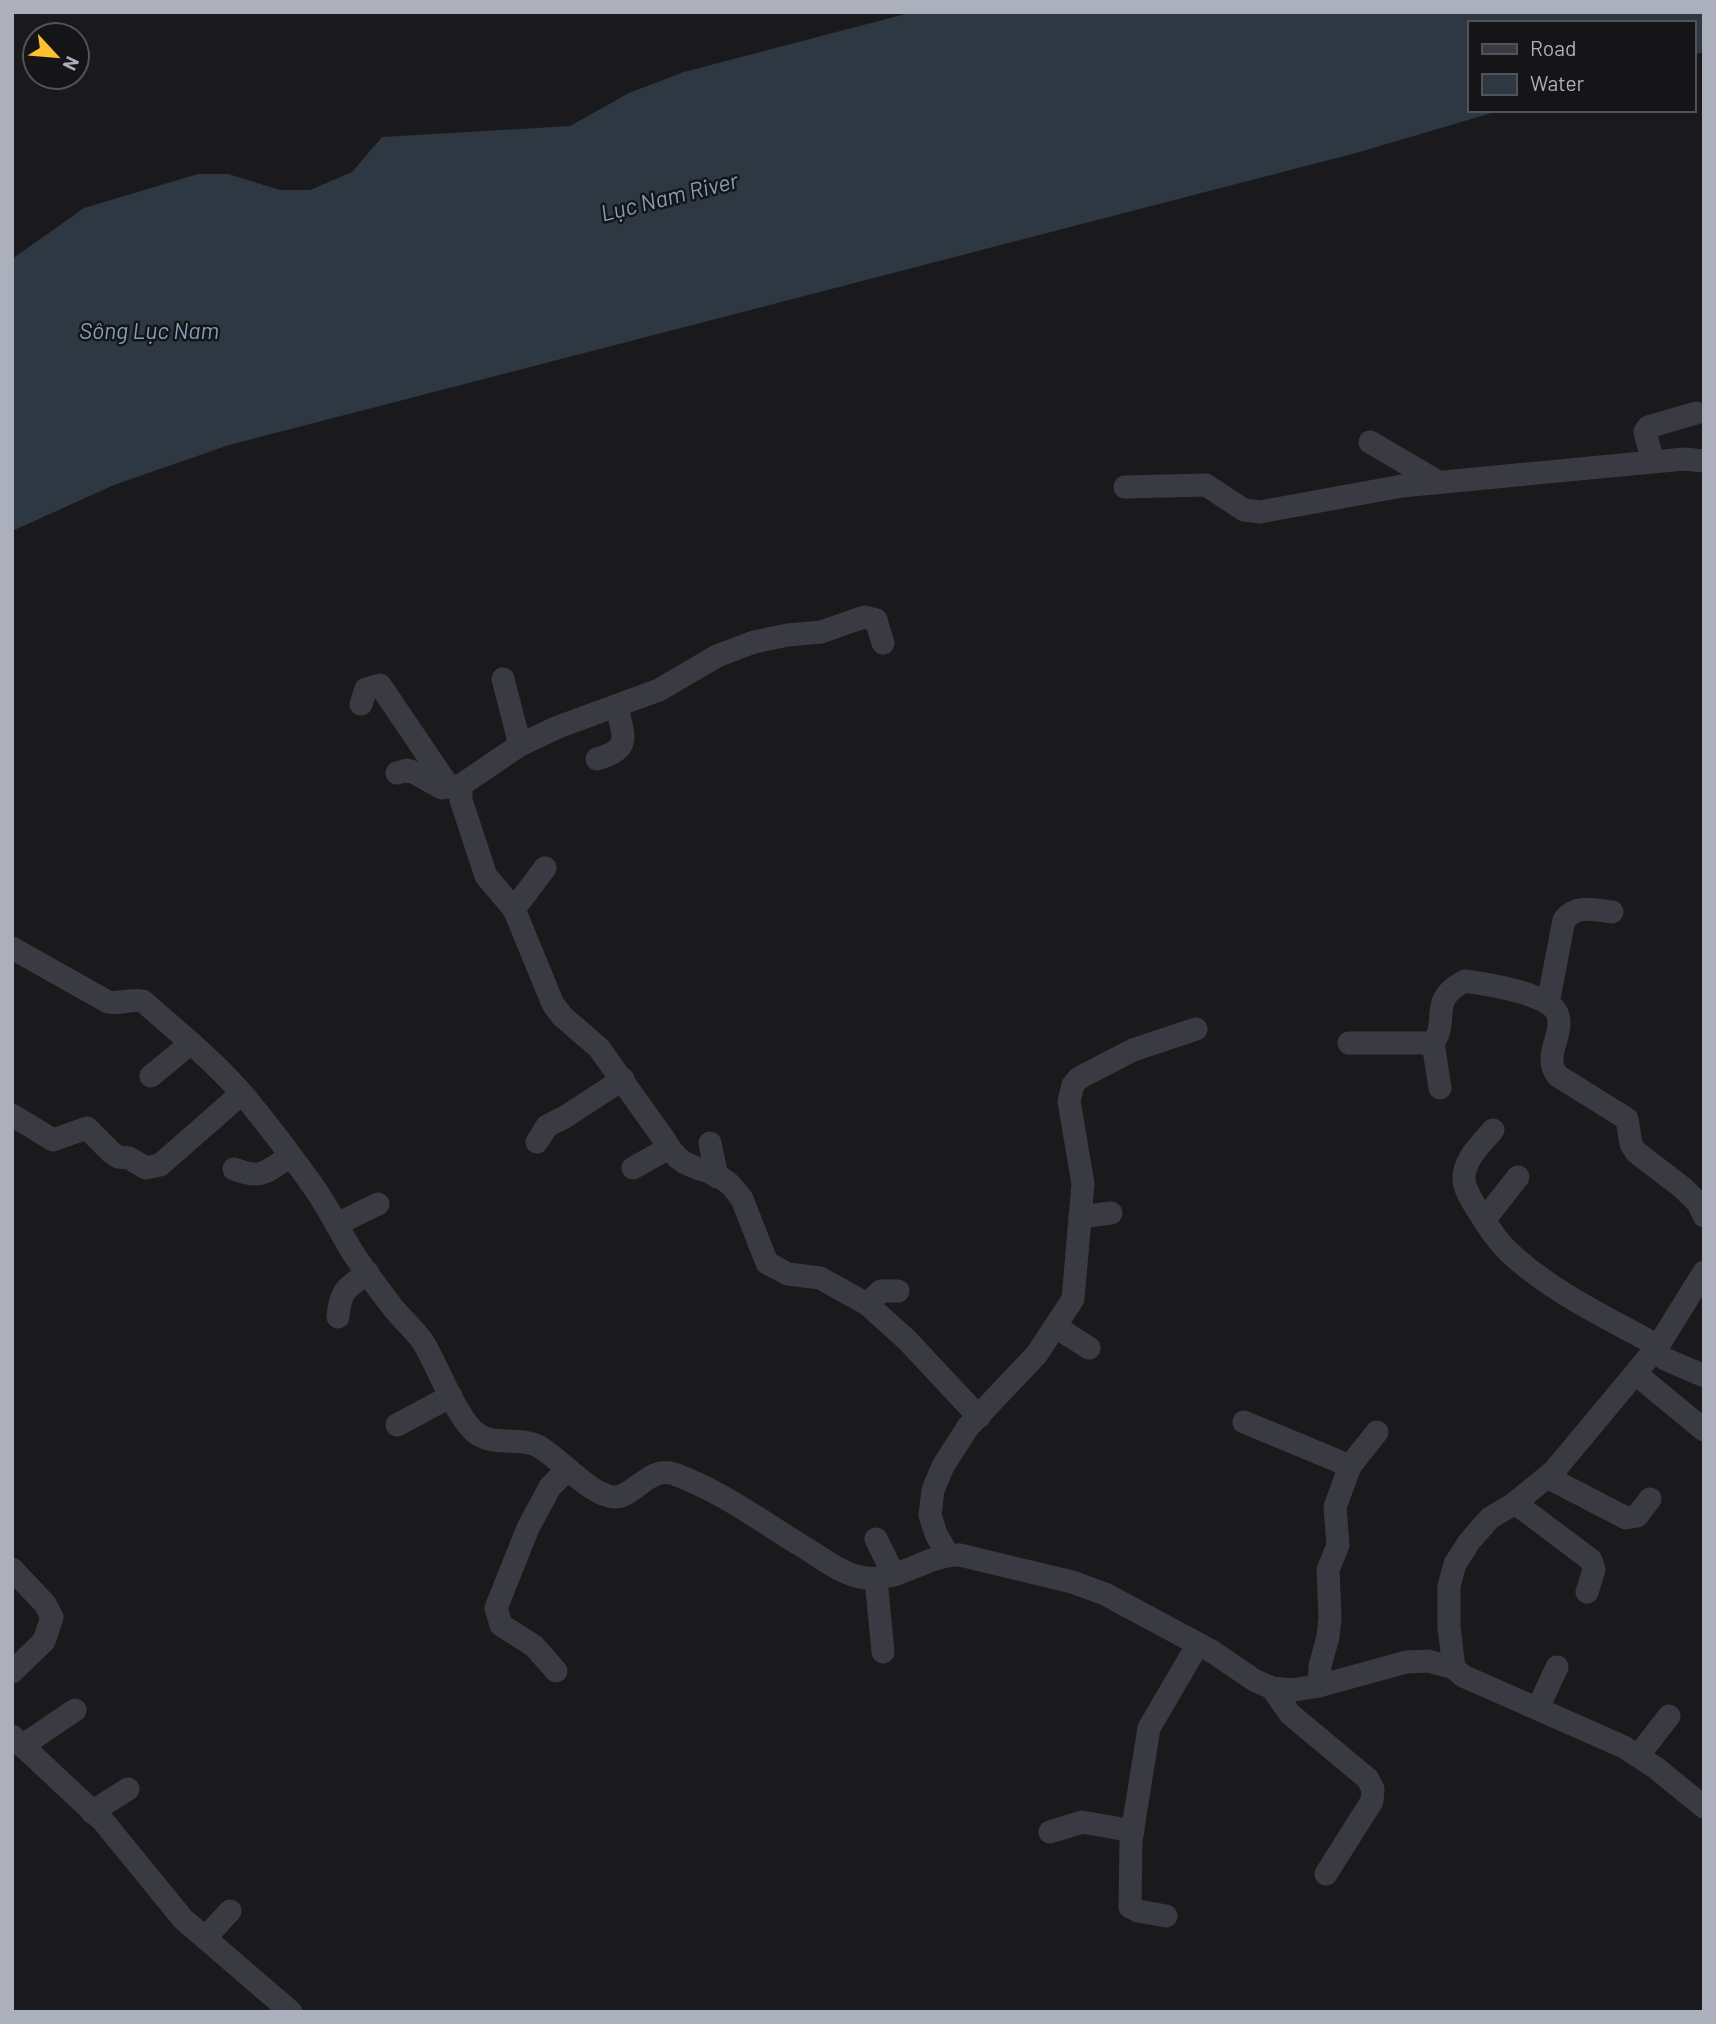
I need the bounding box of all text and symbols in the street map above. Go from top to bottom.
north arrow [21,21,91,91]
legend [1468,21,1695,112]
text: Road [1530,35,1576,60]
text: N [59,53,85,74]
text: Water [1530,70,1585,95]
water label: Lục Nam River [597,165,741,227]
water label: Sông Lục Nam [79,316,219,344]

